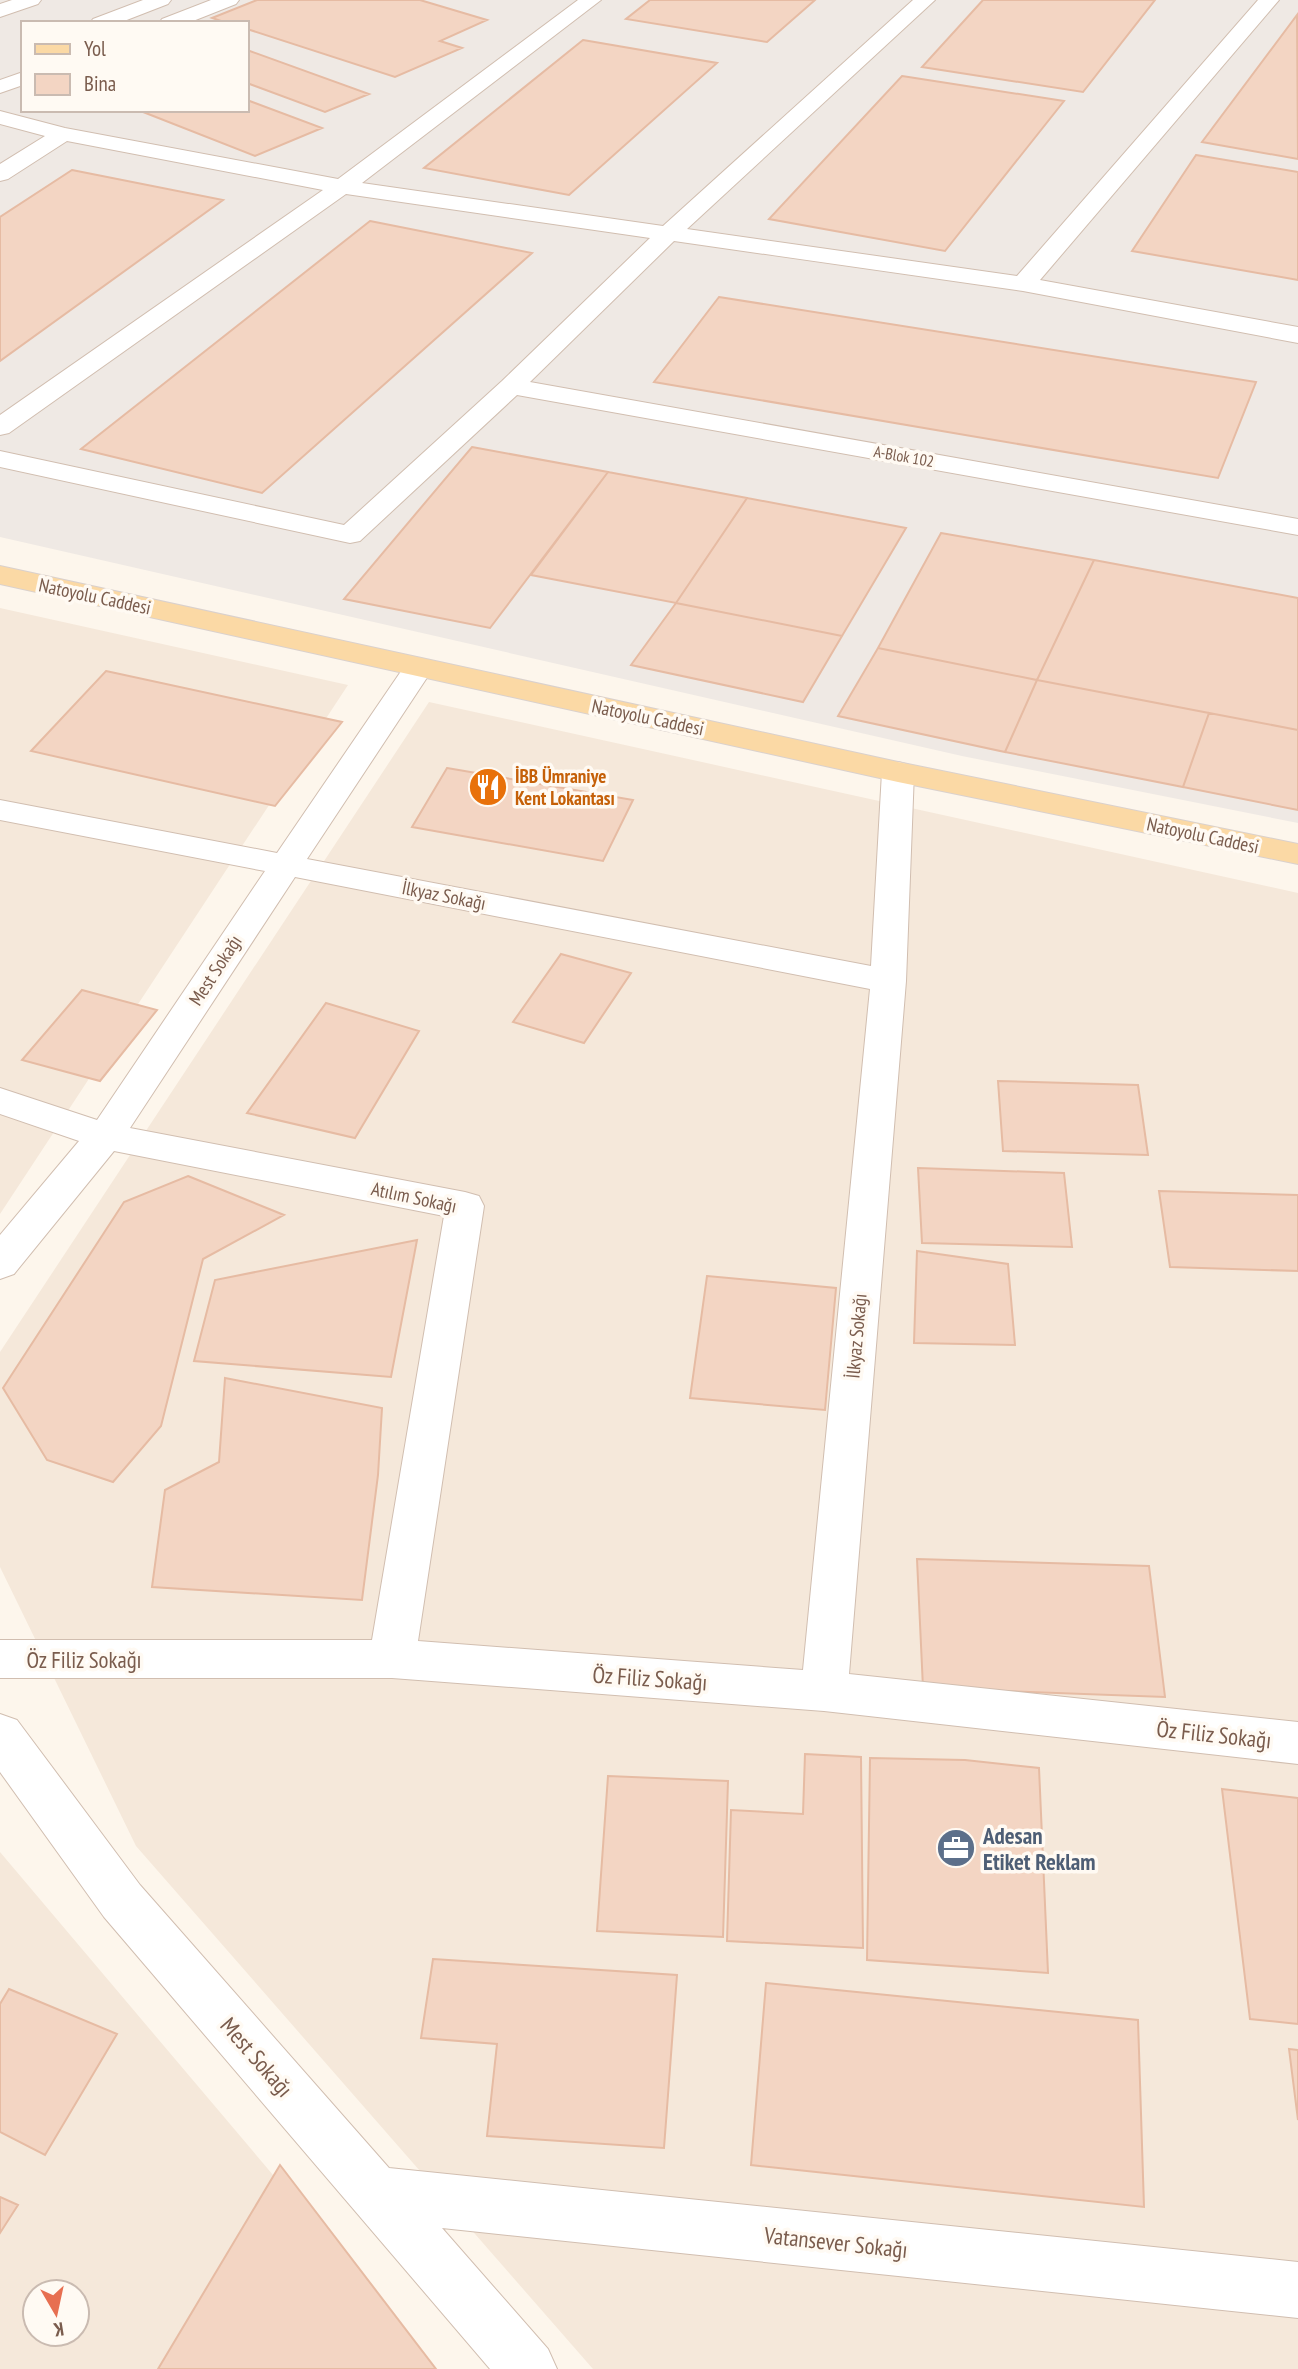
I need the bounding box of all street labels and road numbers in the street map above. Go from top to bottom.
street label: A-Blok 102 [872,441,936,471]
street label: Natoyolu Caddesi [37,572,153,620]
street label: Natoyolu Caddesi [590,693,706,741]
street label: Natoyolu Caddesi [1145,811,1261,859]
street label: İlkyaz Sokağı [400,875,488,915]
street label: Mest Sokağı [183,930,247,1010]
street label: Atılım Sokağı [369,1176,459,1218]
street label: İlkyaz Sokağı [840,1293,872,1379]
street label: Öz Filiz Sokağı [26,1645,142,1674]
street label: Öz Filiz Sokağı [592,1660,708,1696]
street label: Öz Filiz Sokağı [1155,1714,1273,1754]
street label: Mest Sokağı [215,2011,299,2103]
street label: Vatansever Sokağı [762,2220,909,2264]

